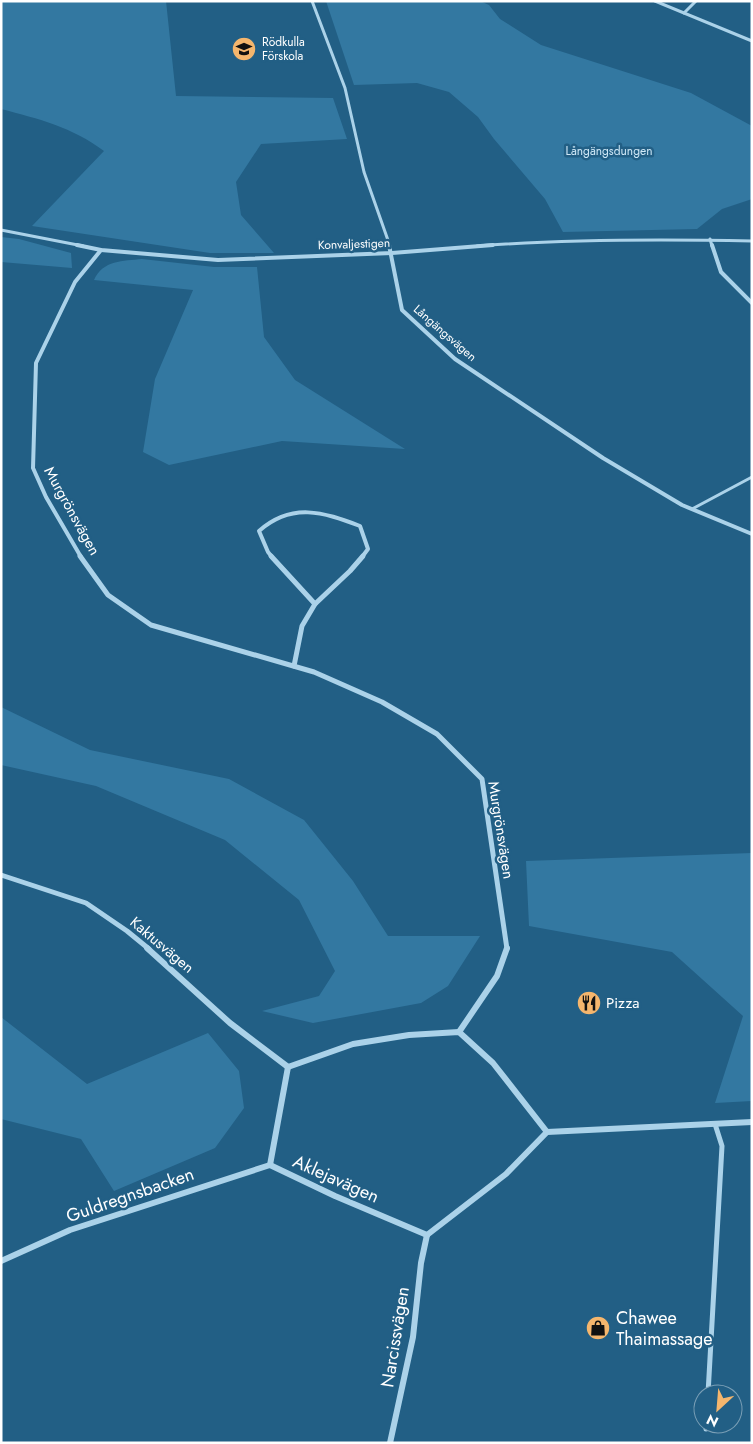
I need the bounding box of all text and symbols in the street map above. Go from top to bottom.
place label: Rödkulla Förskola [262,33,305,65]
school or university icon: Rödkulla Förskola [231,36,257,62]
park label: Långängsdungen [566,142,652,160]
street label: Konvaljestigen [318,234,390,254]
street label: Långängsvägen [409,300,481,366]
street label: Murgrönsvägen [39,463,105,559]
street label: Murgrönsvägen [482,780,520,880]
street label: Kaktusvägen [125,912,199,978]
restaurant icon: Pizza [576,990,602,1016]
place label: Pizza [606,992,640,1014]
street label: Aklejavägen [289,1148,383,1210]
street label: Guldregnsbacken [62,1161,198,1229]
street label: Narcissvägen [374,1285,416,1389]
place label: Chawee Thaimassage [616,1305,713,1352]
shop icon: Chawee Thaimassage [585,1315,611,1341]
north arrow [693,1384,743,1434]
text: N [703,1409,722,1432]

